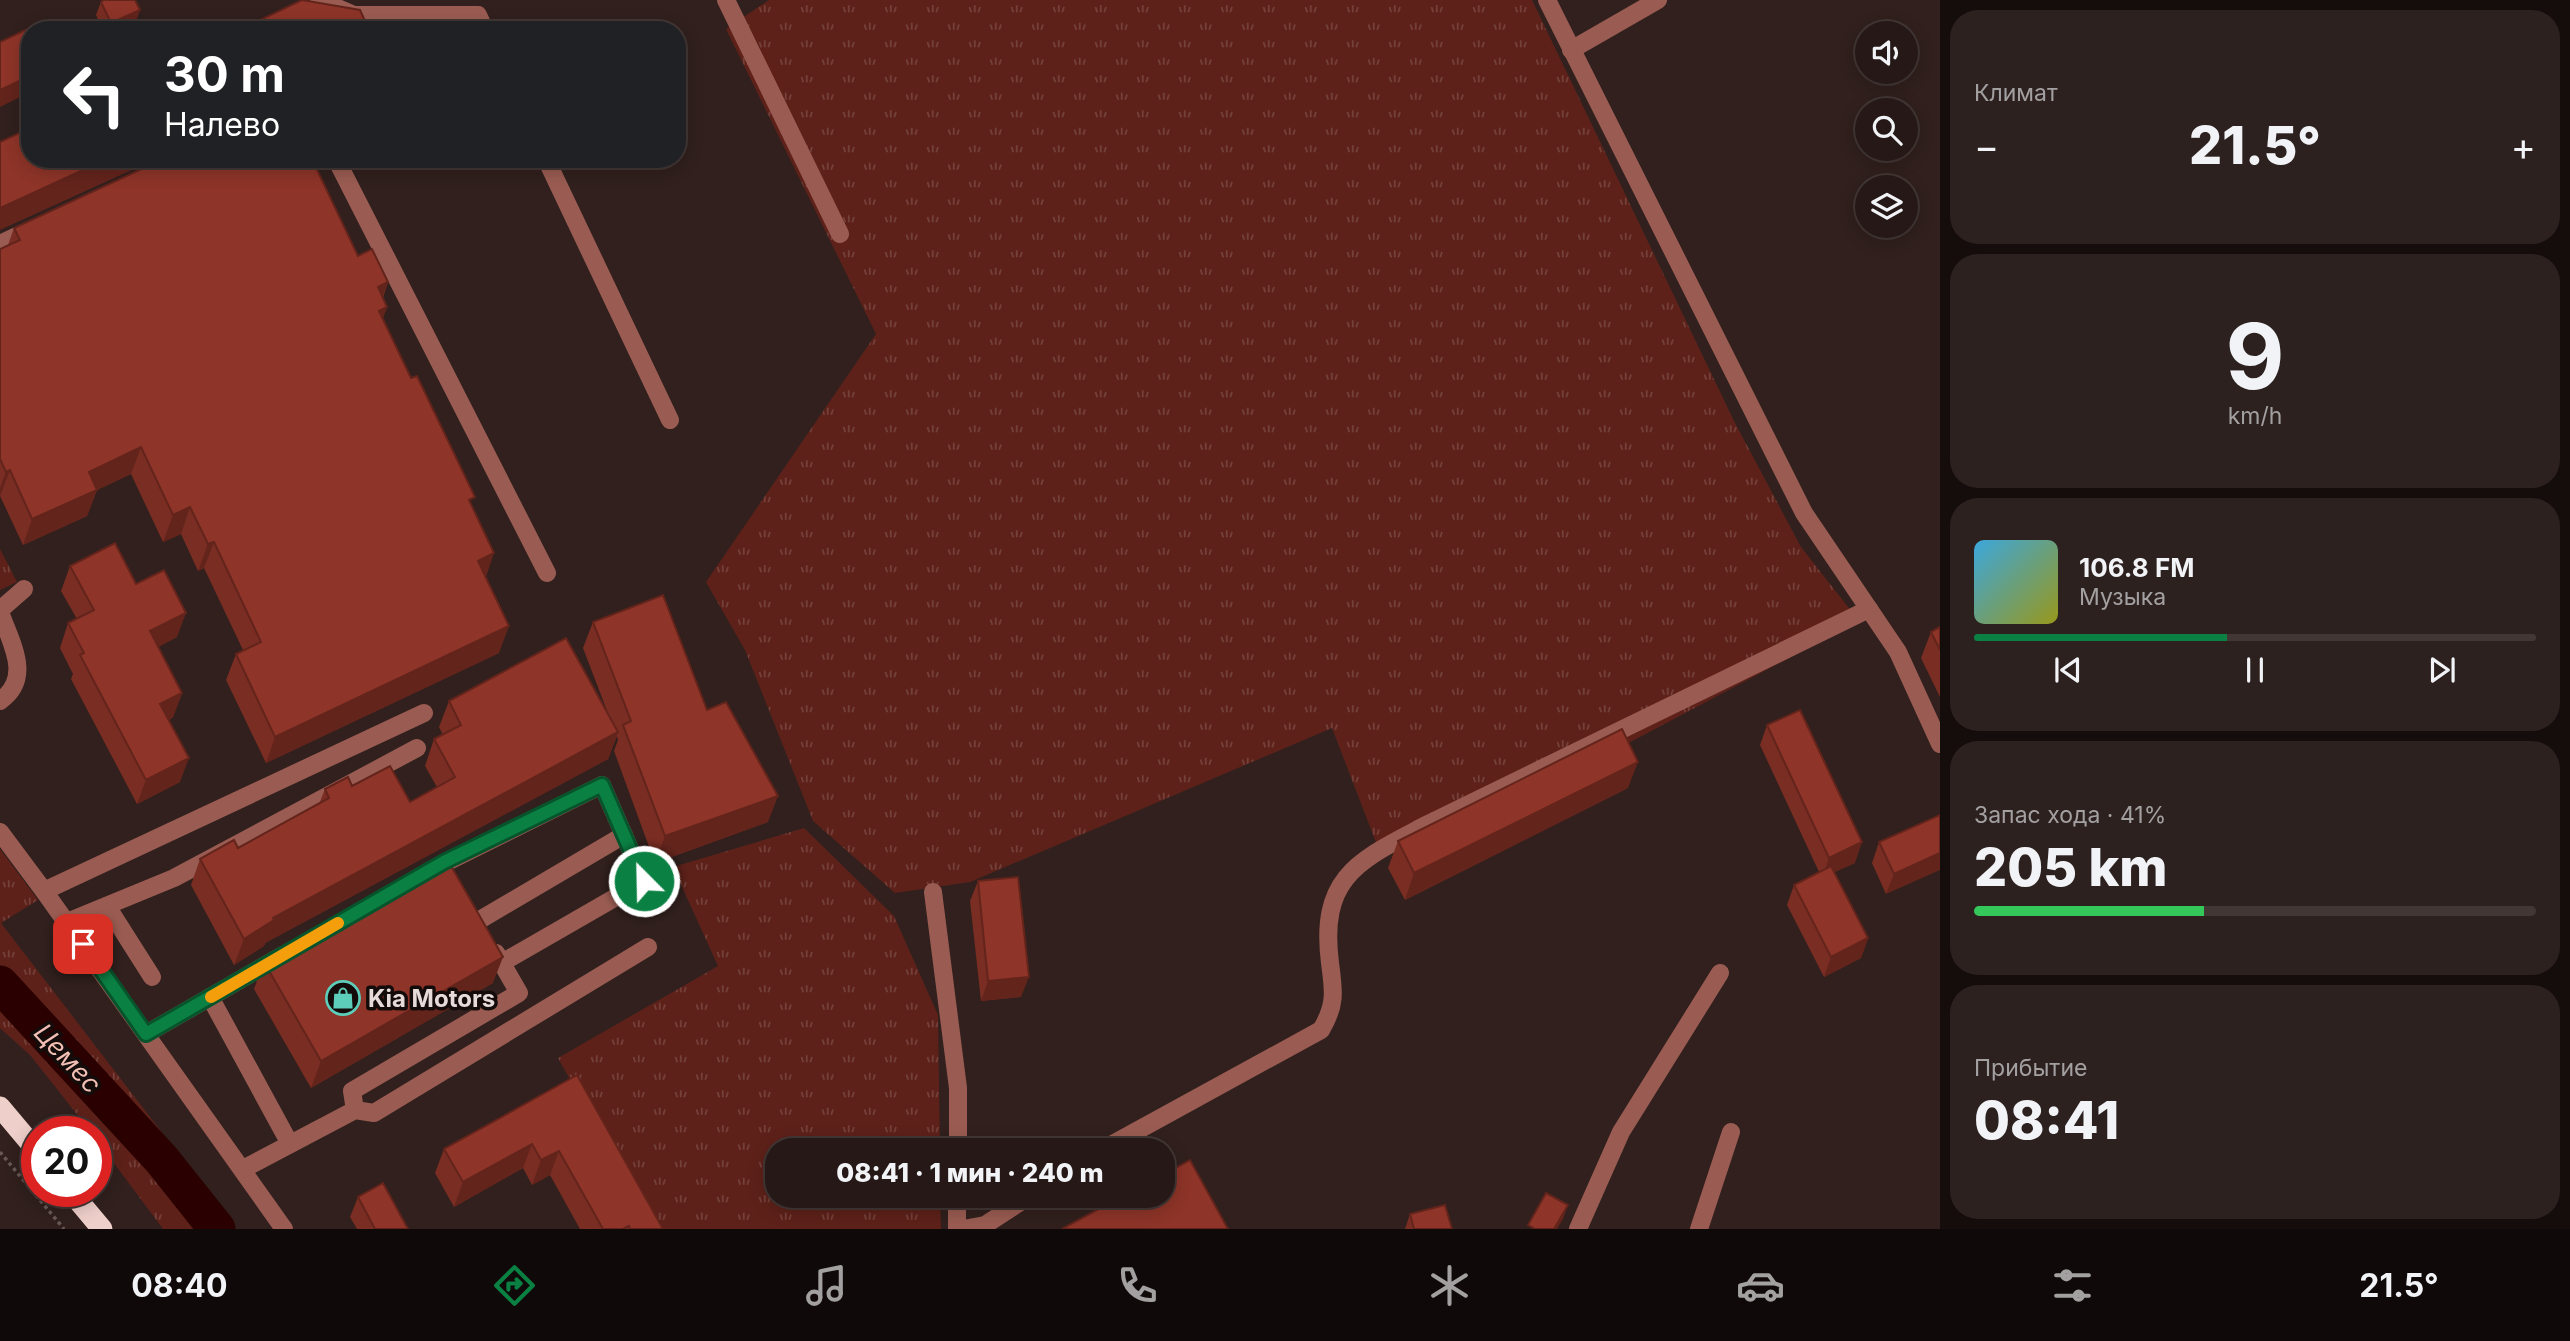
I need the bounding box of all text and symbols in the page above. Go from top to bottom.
map controls [1855,21,1918,238]
button: sound [1855,21,1918,84]
text: 30 m [164,45,285,104]
icon: left [49,49,140,140]
text: Климат [1974,79,2058,107]
button: search [1855,98,1918,161]
text: Налево [164,105,280,144]
text: 21.5° [2189,114,2321,177]
text: − [1974,123,1999,169]
text: + [2511,123,2536,169]
button: layers [1855,175,1918,238]
text: 9 [2225,301,2285,411]
text: km/h [2228,402,2282,430]
text: 106.8 FM [2079,552,2194,583]
text: Музыка [2079,583,2166,611]
icon: previous [2049,651,2087,689]
icon: pause [2236,651,2274,689]
icon: next [2423,651,2461,689]
text: Запас хода · 41% [1974,801,2166,829]
text: 205 km [1974,836,2167,899]
position arrow [607,844,681,918]
pin [53,914,113,974]
icon: arrive [64,925,102,963]
shop icon: Kia Motors [324,979,362,1017]
place label: Kia Motors [368,984,495,1013]
water label: Цемес [28,1017,108,1099]
text: Прибытие [1974,1054,2087,1082]
text: 08:41 [1974,1089,2119,1152]
speed limit sign: 20 [21,1116,112,1207]
text: 08:41 · 1 мин · 240 m [836,1157,1104,1188]
icon: directions [490,1261,539,1310]
icon: music [802,1261,851,1310]
icon: phone [1113,1261,1162,1310]
icon: climate [1425,1261,1474,1310]
icon: car [1736,1261,1785,1310]
icon: filters [2048,1261,2097,1310]
text: 08:40 [131,1266,228,1305]
text: 21.5° [2359,1266,2439,1305]

